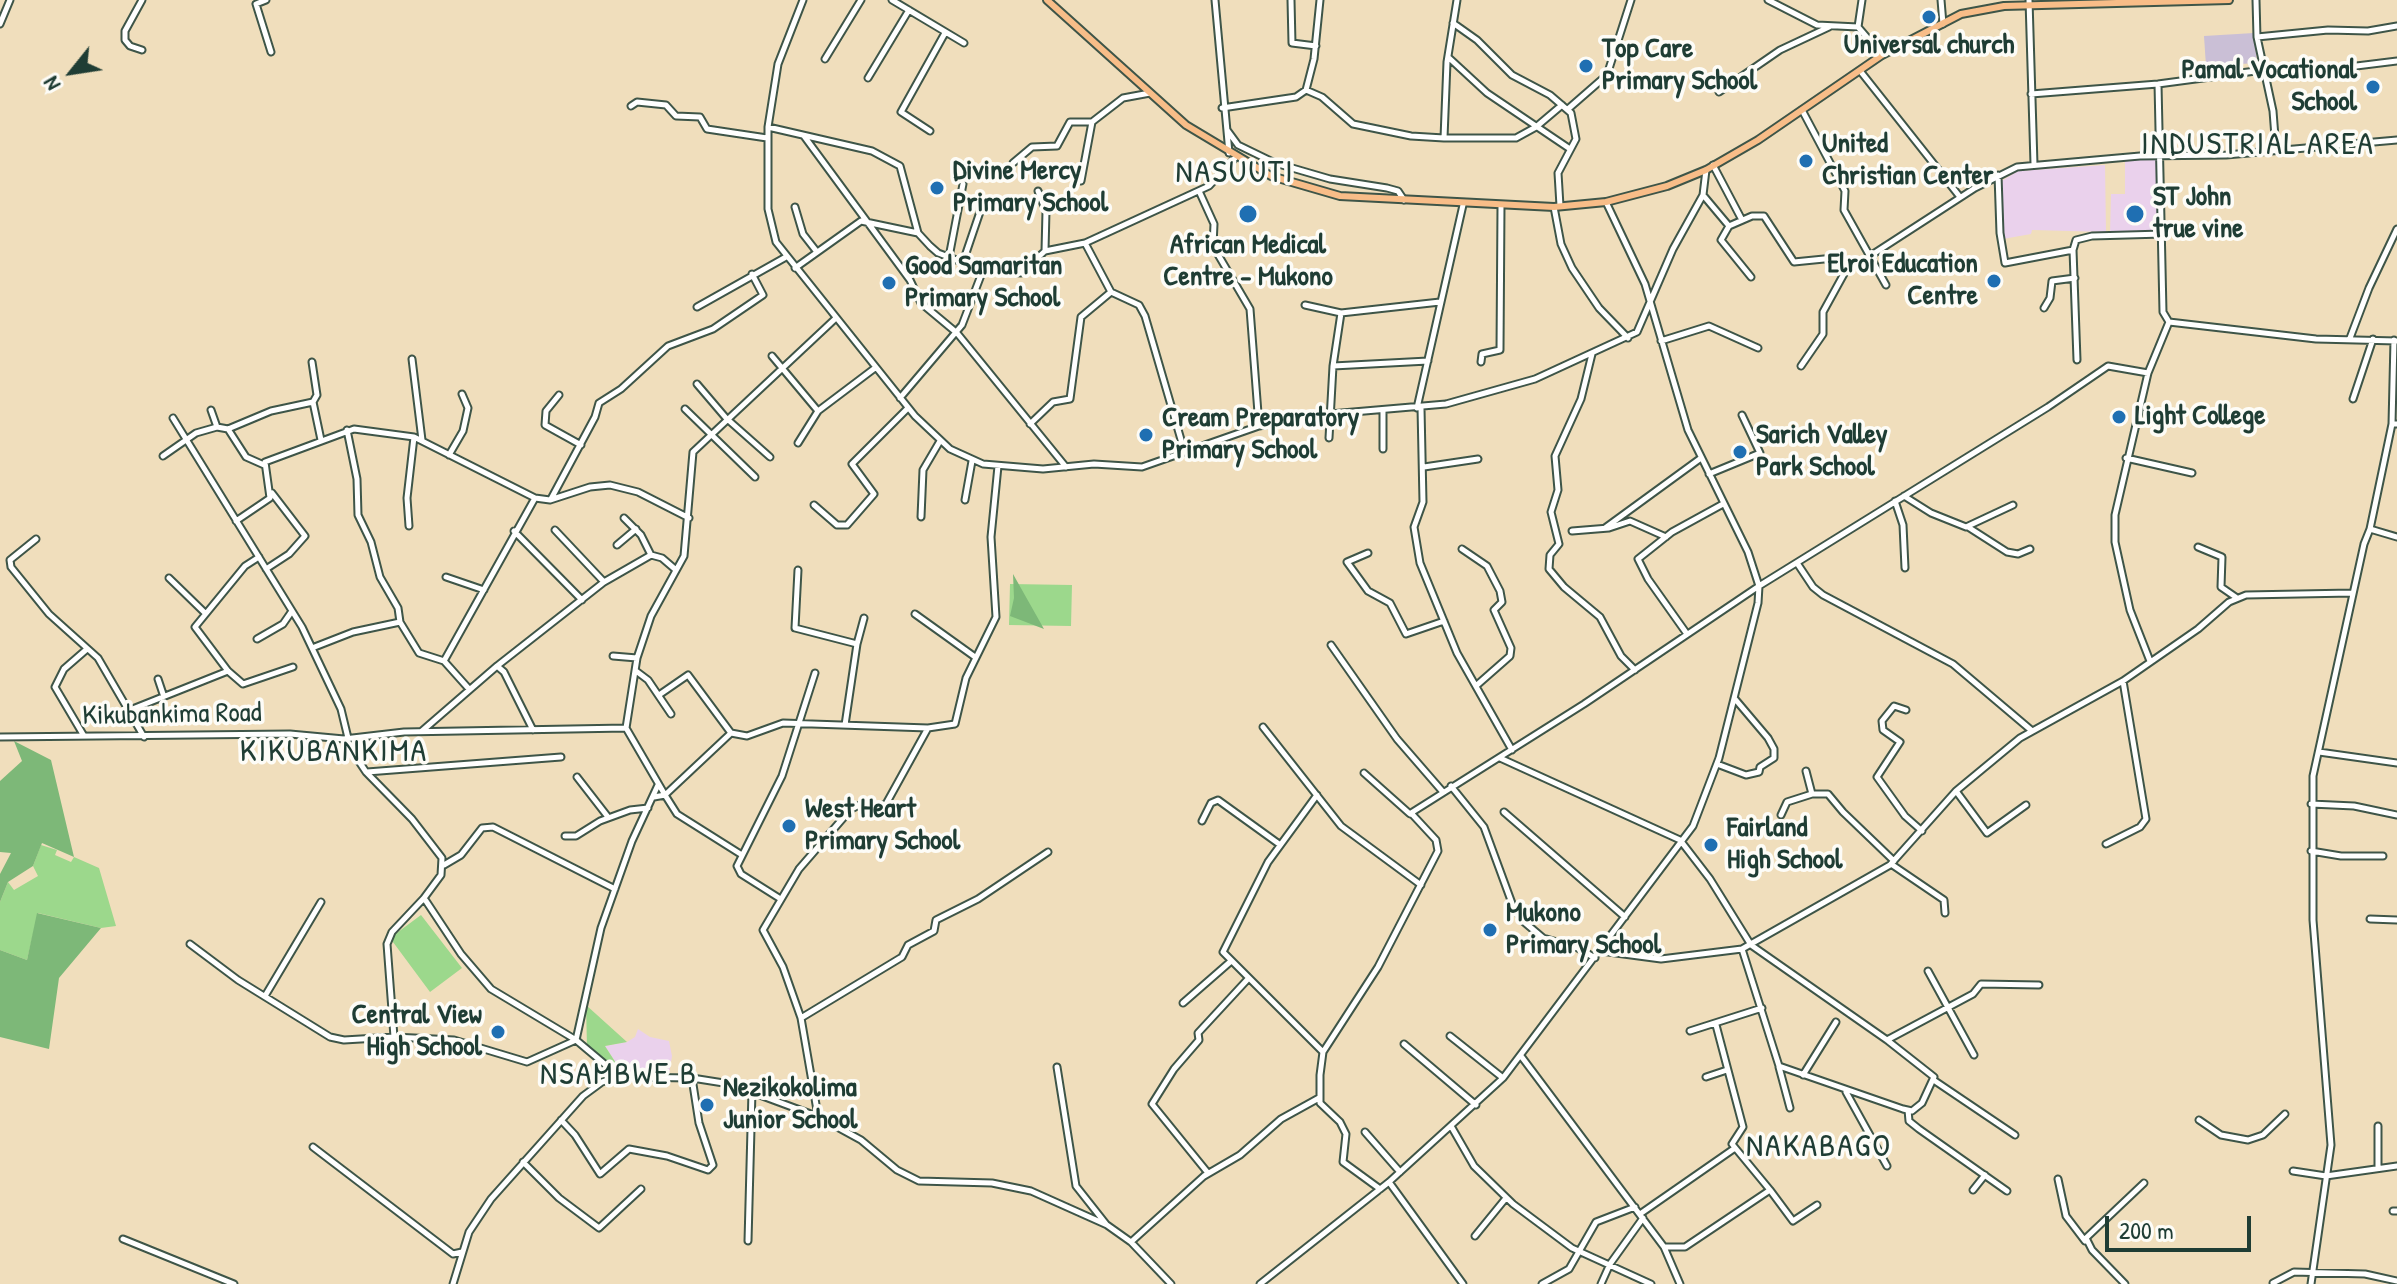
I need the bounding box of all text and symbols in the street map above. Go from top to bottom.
marker: Universal church [1920,8,1938,26]
place label: Universal church [1844,29,2014,63]
north arrow [32,32,112,112]
place label: Top Care Primary School [1602,33,1757,99]
place label: Pamal Vocational School [2182,54,2357,120]
marker: Top Care Primary School [1577,57,1595,75]
text: N [35,71,67,97]
marker: Pamal Vocational School [2364,78,2382,96]
district label: INDUSTRIAL AREA [2141,126,2375,164]
place label: United Christian Center [1822,128,1994,194]
marker: United Christian Center [1797,152,1815,170]
district label: NASUUTI [1175,154,1295,192]
place label: Divine Mercy Primary School [953,155,1108,221]
marker: Divine Mercy Primary School [928,179,946,197]
place label: ST John true vine [2153,181,2243,247]
marker: African Medical Centre - Mukono [1237,203,1259,225]
marker: ST John true vine [2124,203,2146,225]
place label: African Medical Centre - Mukono [1163,229,1333,295]
place label: Elroi Education Centre [1827,248,1978,314]
place label: Good Samaritan Primary School [905,250,1063,316]
marker: Elroi Education Centre [1985,272,2003,290]
marker: Good Samaritan Primary School [880,274,898,292]
place label: Light College [2135,400,2265,434]
place label: Cream Preparatory Primary School [1162,402,1359,468]
marker: Light College [2110,408,2128,426]
place label: Sarich Valley Park School [1756,419,1888,485]
marker: Cream Preparatory Primary School [1137,426,1155,444]
marker: Sarich Valley Park School [1731,443,1749,461]
street label: Kikubankima Road [82,697,262,733]
district label: KIKUBANKIMA [240,733,428,771]
place label: West Heart Primary School [805,793,960,859]
place label: Fairland High School [1727,812,1843,878]
marker: West Heart Primary School [780,817,798,835]
marker: Fairland High School [1702,836,1720,854]
place label: Mukono Primary School [1506,897,1661,963]
marker: Mukono Primary School [1481,921,1499,939]
place label: Central View High School [351,999,482,1065]
marker: Central View High School [489,1023,507,1041]
district label: NSAMBWE B [540,1056,698,1094]
place label: Nezikokolima Junior School [723,1072,857,1138]
marker: Nezikokolima Junior School [698,1096,716,1114]
district label: NAKABAGO [1746,1128,1892,1166]
scale bar [2109,1200,2255,1250]
text: 200 m [2119,1214,2174,1246]

